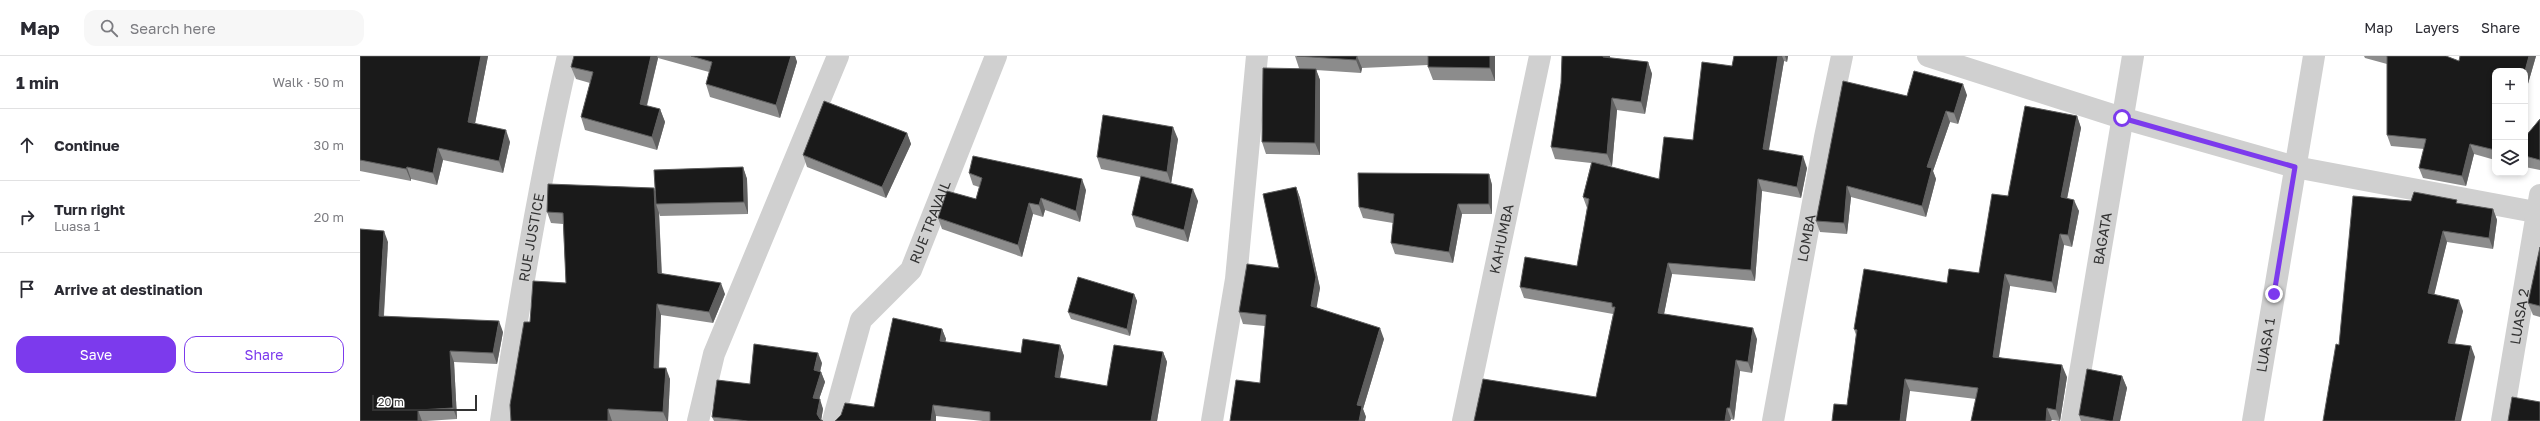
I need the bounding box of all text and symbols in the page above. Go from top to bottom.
search box [84,10,364,46]
text: Map [20,16,60,39]
icon: search [98,17,120,39]
text: Search here [130,19,216,37]
text: Map [2364,19,2393,36]
text: Layers [2415,19,2459,36]
text: Share [2481,19,2520,36]
map controls [2492,68,2528,176]
button: + [2492,68,2528,104]
text: 1 min [16,72,59,93]
text: Walk · 50 m [272,74,344,90]
button: − [2492,104,2528,140]
route start [2113,109,2131,127]
icon: ahead [16,134,38,156]
text: Continue [54,136,120,154]
text: 30 m [314,137,344,153]
button: layers [2492,140,2528,176]
street label: RUE TRAVAIL [905,178,954,266]
street label: RUE JUSTICE [515,192,547,283]
text: Turn right [54,200,125,218]
street label: KAHUMBA [1485,202,1517,275]
icon: right [16,206,38,228]
text: 20 m [314,209,344,225]
street label: BAGATA [2089,210,2115,266]
street label: LOMBA [1793,212,1819,263]
text: Luasa 1 [54,218,100,234]
icon: arrive [16,278,38,300]
text: Arrive at destination [54,280,203,298]
route end [2265,285,2283,303]
street label: LUASA 2 [2506,287,2532,346]
street label: LUASA 1 [2252,316,2278,374]
button: Save [16,336,176,373]
button: Share [184,336,344,373]
scale bar [372,393,477,412]
text: 20 m [378,395,404,408]

